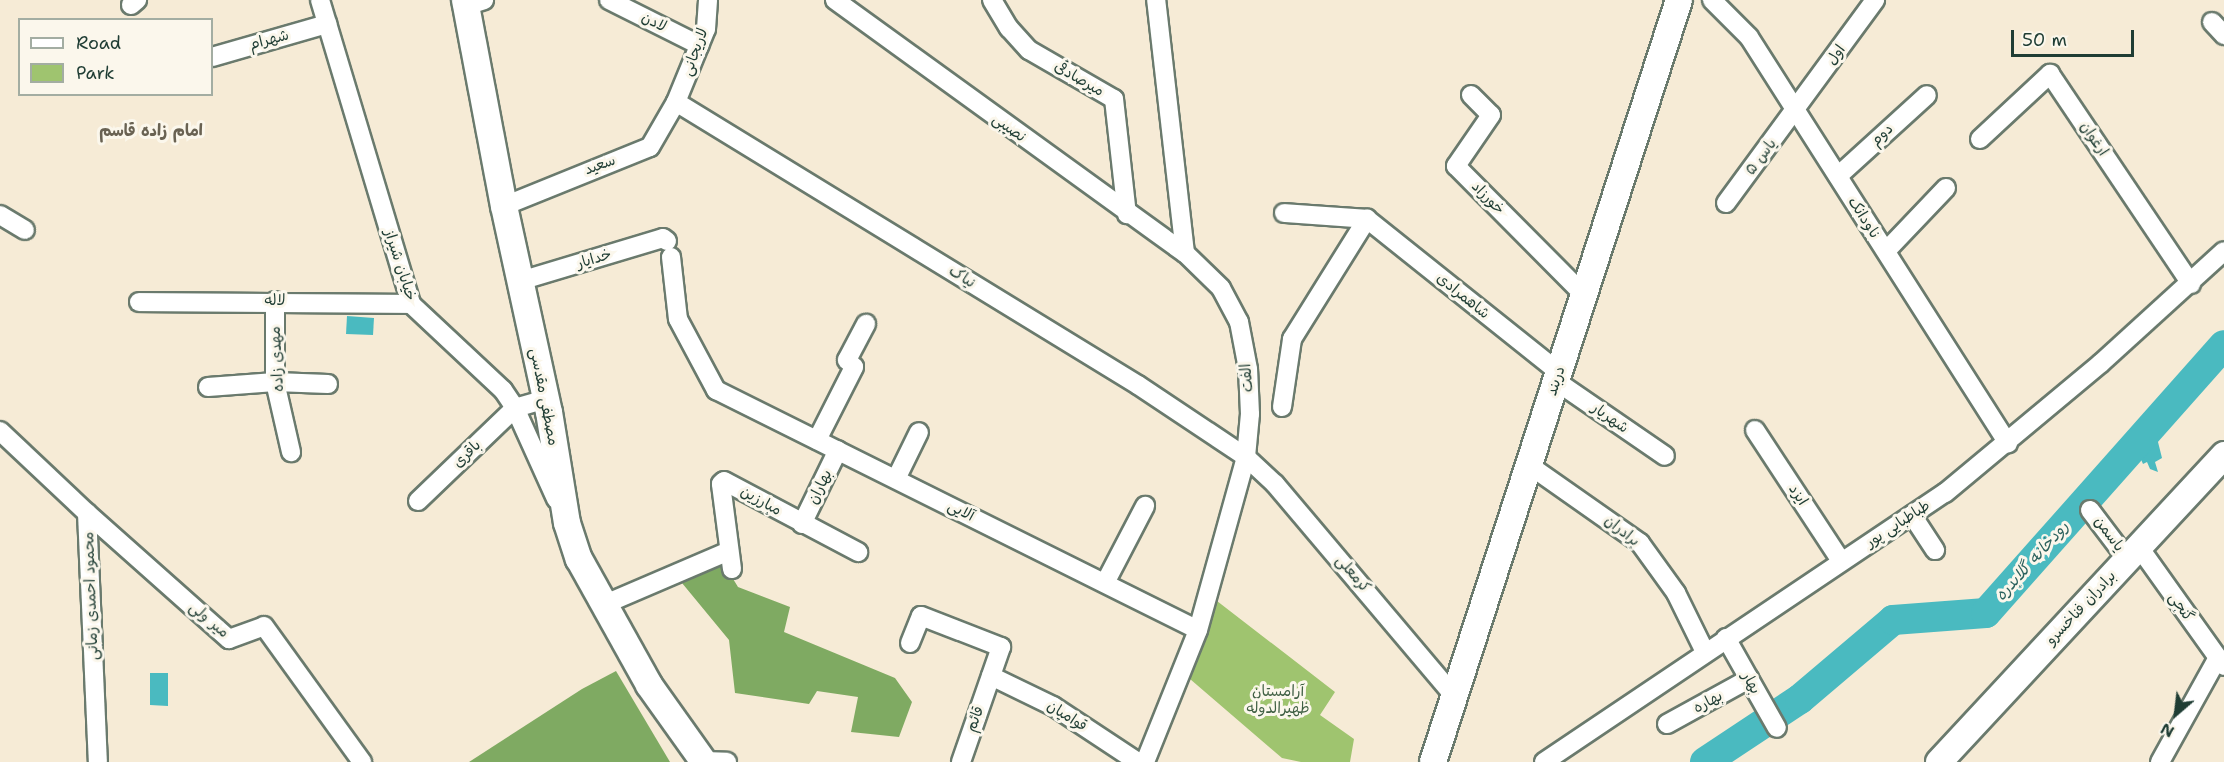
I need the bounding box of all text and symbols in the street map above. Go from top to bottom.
street label: لادن [638,8,670,36]
legend [18,18,213,96]
scale bar [2014,18,2137,56]
street label: شهرام [247,26,291,54]
street label: لاریجانی [678,26,712,78]
text: 50 m [2022,28,2067,52]
text: Road [76,31,121,55]
street label: اول [1823,41,1849,69]
street label: میرصادقی [1051,58,1107,100]
text: Park [76,61,115,85]
street label: نصیبی [989,110,1029,146]
street label: ارغوان [2076,118,2112,160]
street label: دوم [1867,120,1897,150]
district label: امام زاده قاسم [99,121,203,141]
street label: یاس ۵ [1742,135,1780,179]
street label: سعید [582,151,618,179]
street label: خورزاد [1468,178,1508,218]
street label: ناودانک [1844,194,1884,242]
street label: خیابان شیراز [380,227,420,303]
street label: خدایار [574,245,614,273]
street label: نیاک [945,262,979,292]
street label: شاهمرادی [1433,269,1493,323]
street label: لاله [264,292,286,310]
street label: مهدی زاده [266,326,288,392]
street label: مصطفی مقدسی [526,347,562,447]
street label: الفت [1237,363,1257,393]
street label: دربند [1543,364,1569,398]
street label: شهریار [1588,399,1632,437]
street label: باقری [449,436,485,472]
street label: بهاران [804,467,836,507]
street label: ایزد [1785,481,1811,509]
street label: مبارزین [737,482,785,520]
street label: طباطبایی پور [1862,496,1934,552]
street label: آلایی [945,497,977,525]
street label: برادران [1601,512,1643,550]
street label: یاسمن [2090,513,2128,555]
water label: رودخانه گلابدره [1991,517,2073,605]
street label: محمود احمدی زمانی [80,531,102,661]
street label: کرمعلی [1332,552,1374,596]
street label: برادران فناخسرو [2042,567,2120,649]
street label: گنجی [2165,589,2197,625]
street label: میر ولی [186,598,232,642]
street label: بهار [1738,669,1764,697]
park label: آرامستان ظهیرالدوله [1246,682,1310,717]
north arrow [2146,684,2206,744]
street label: بهاره [1690,687,1726,717]
street label: قوامیان [1044,697,1090,735]
street label: قائم [962,704,988,734]
text: N [2157,718,2178,743]

